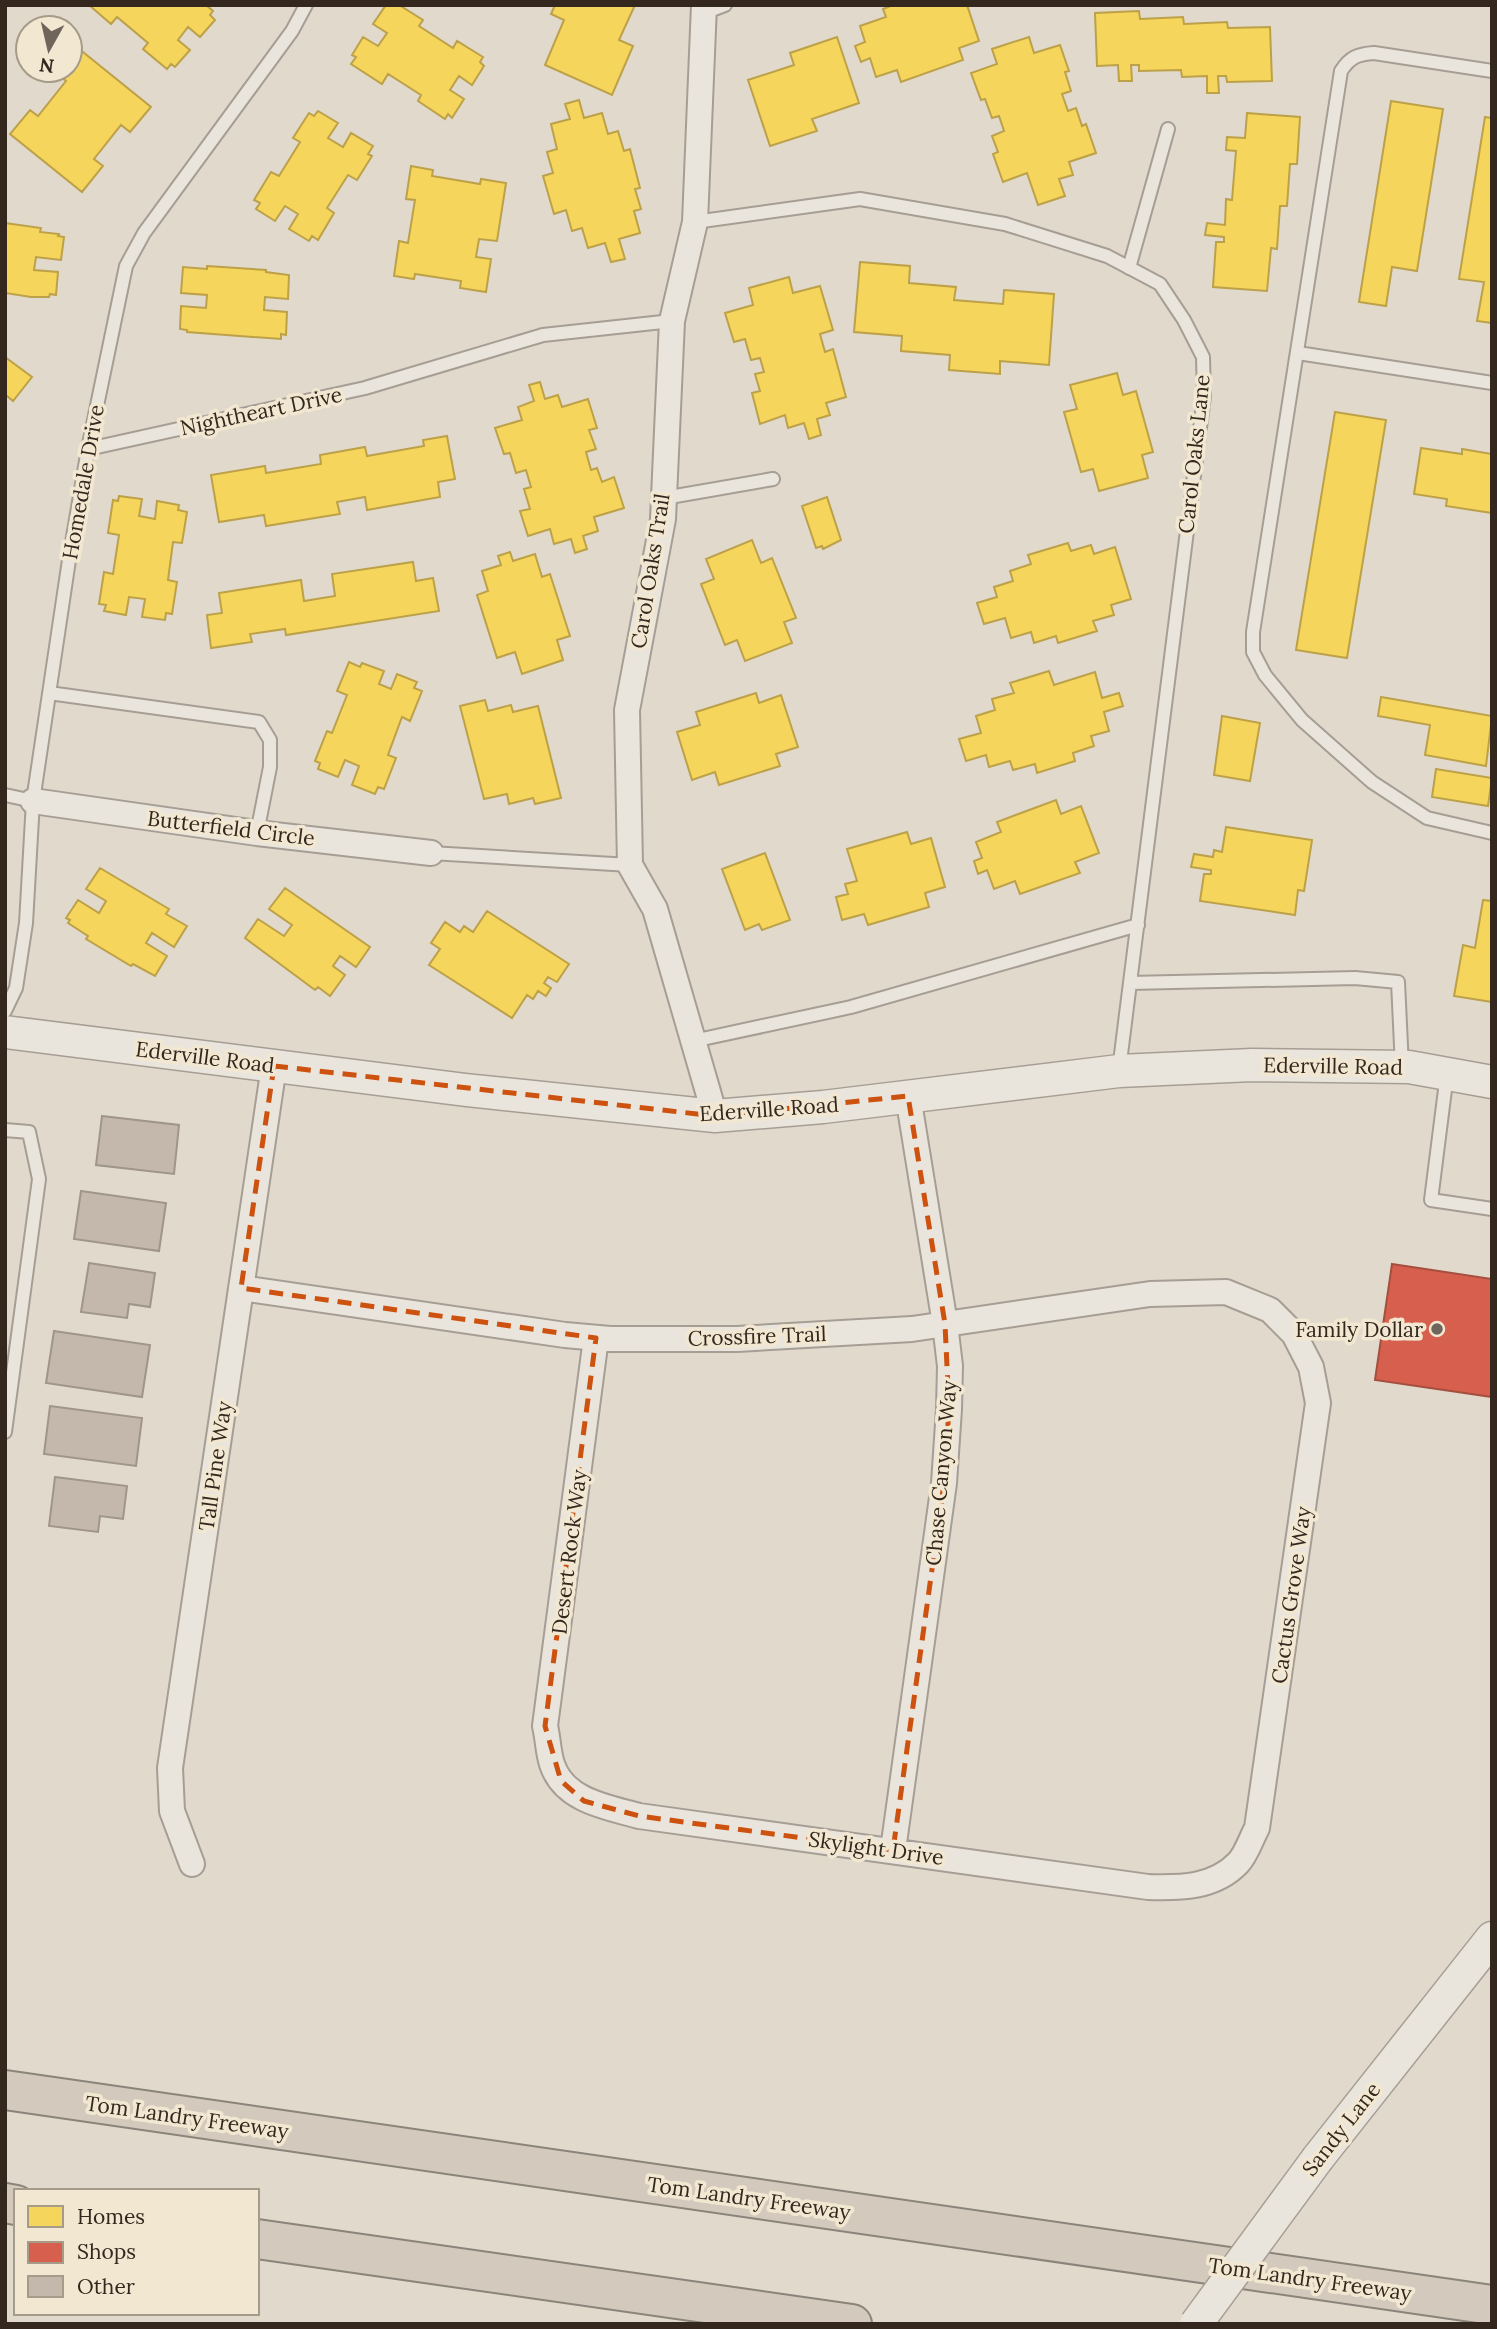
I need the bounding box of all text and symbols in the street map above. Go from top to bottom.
north arrow [14,14,84,84]
text: N [37,53,56,79]
street label: Carol Oaks Lane [1172,373,1216,535]
street label: Nightheart Drive [178,381,344,441]
street label: Homedale Drive [56,402,110,562]
street label: Carol Oaks Trail [624,492,676,650]
street label: Butterfield Circle [146,804,316,852]
street label: Ederville Road [134,1035,276,1079]
street label: Ederville Road [1263,1051,1403,1081]
street label: Ederville Road [698,1091,840,1127]
place label: Family Dollar [1295,1316,1423,1343]
street label: Crossfire Trail [687,1320,827,1352]
marker: Family Dollar [1429,1321,1445,1337]
street label: Chase Canyon Way [919,1379,963,1567]
street label: Tall Pine Way [193,1399,237,1533]
street label: Desert Rock Way [545,1468,593,1636]
street label: Cactus Grove Way [1265,1505,1317,1685]
street label: Skylight Drive [807,1825,945,1871]
street label: Sandy Lane [1296,2077,1386,2181]
street label: Tom Landry Freeway [84,2089,290,2145]
street label: Tom Landry Freeway [646,2170,852,2226]
legend [14,2189,259,2315]
text: Homes [77,2203,145,2230]
text: Shops [77,2238,136,2265]
street label: Tom Landry Freeway [1207,2251,1413,2307]
text: Other [77,2273,135,2300]

